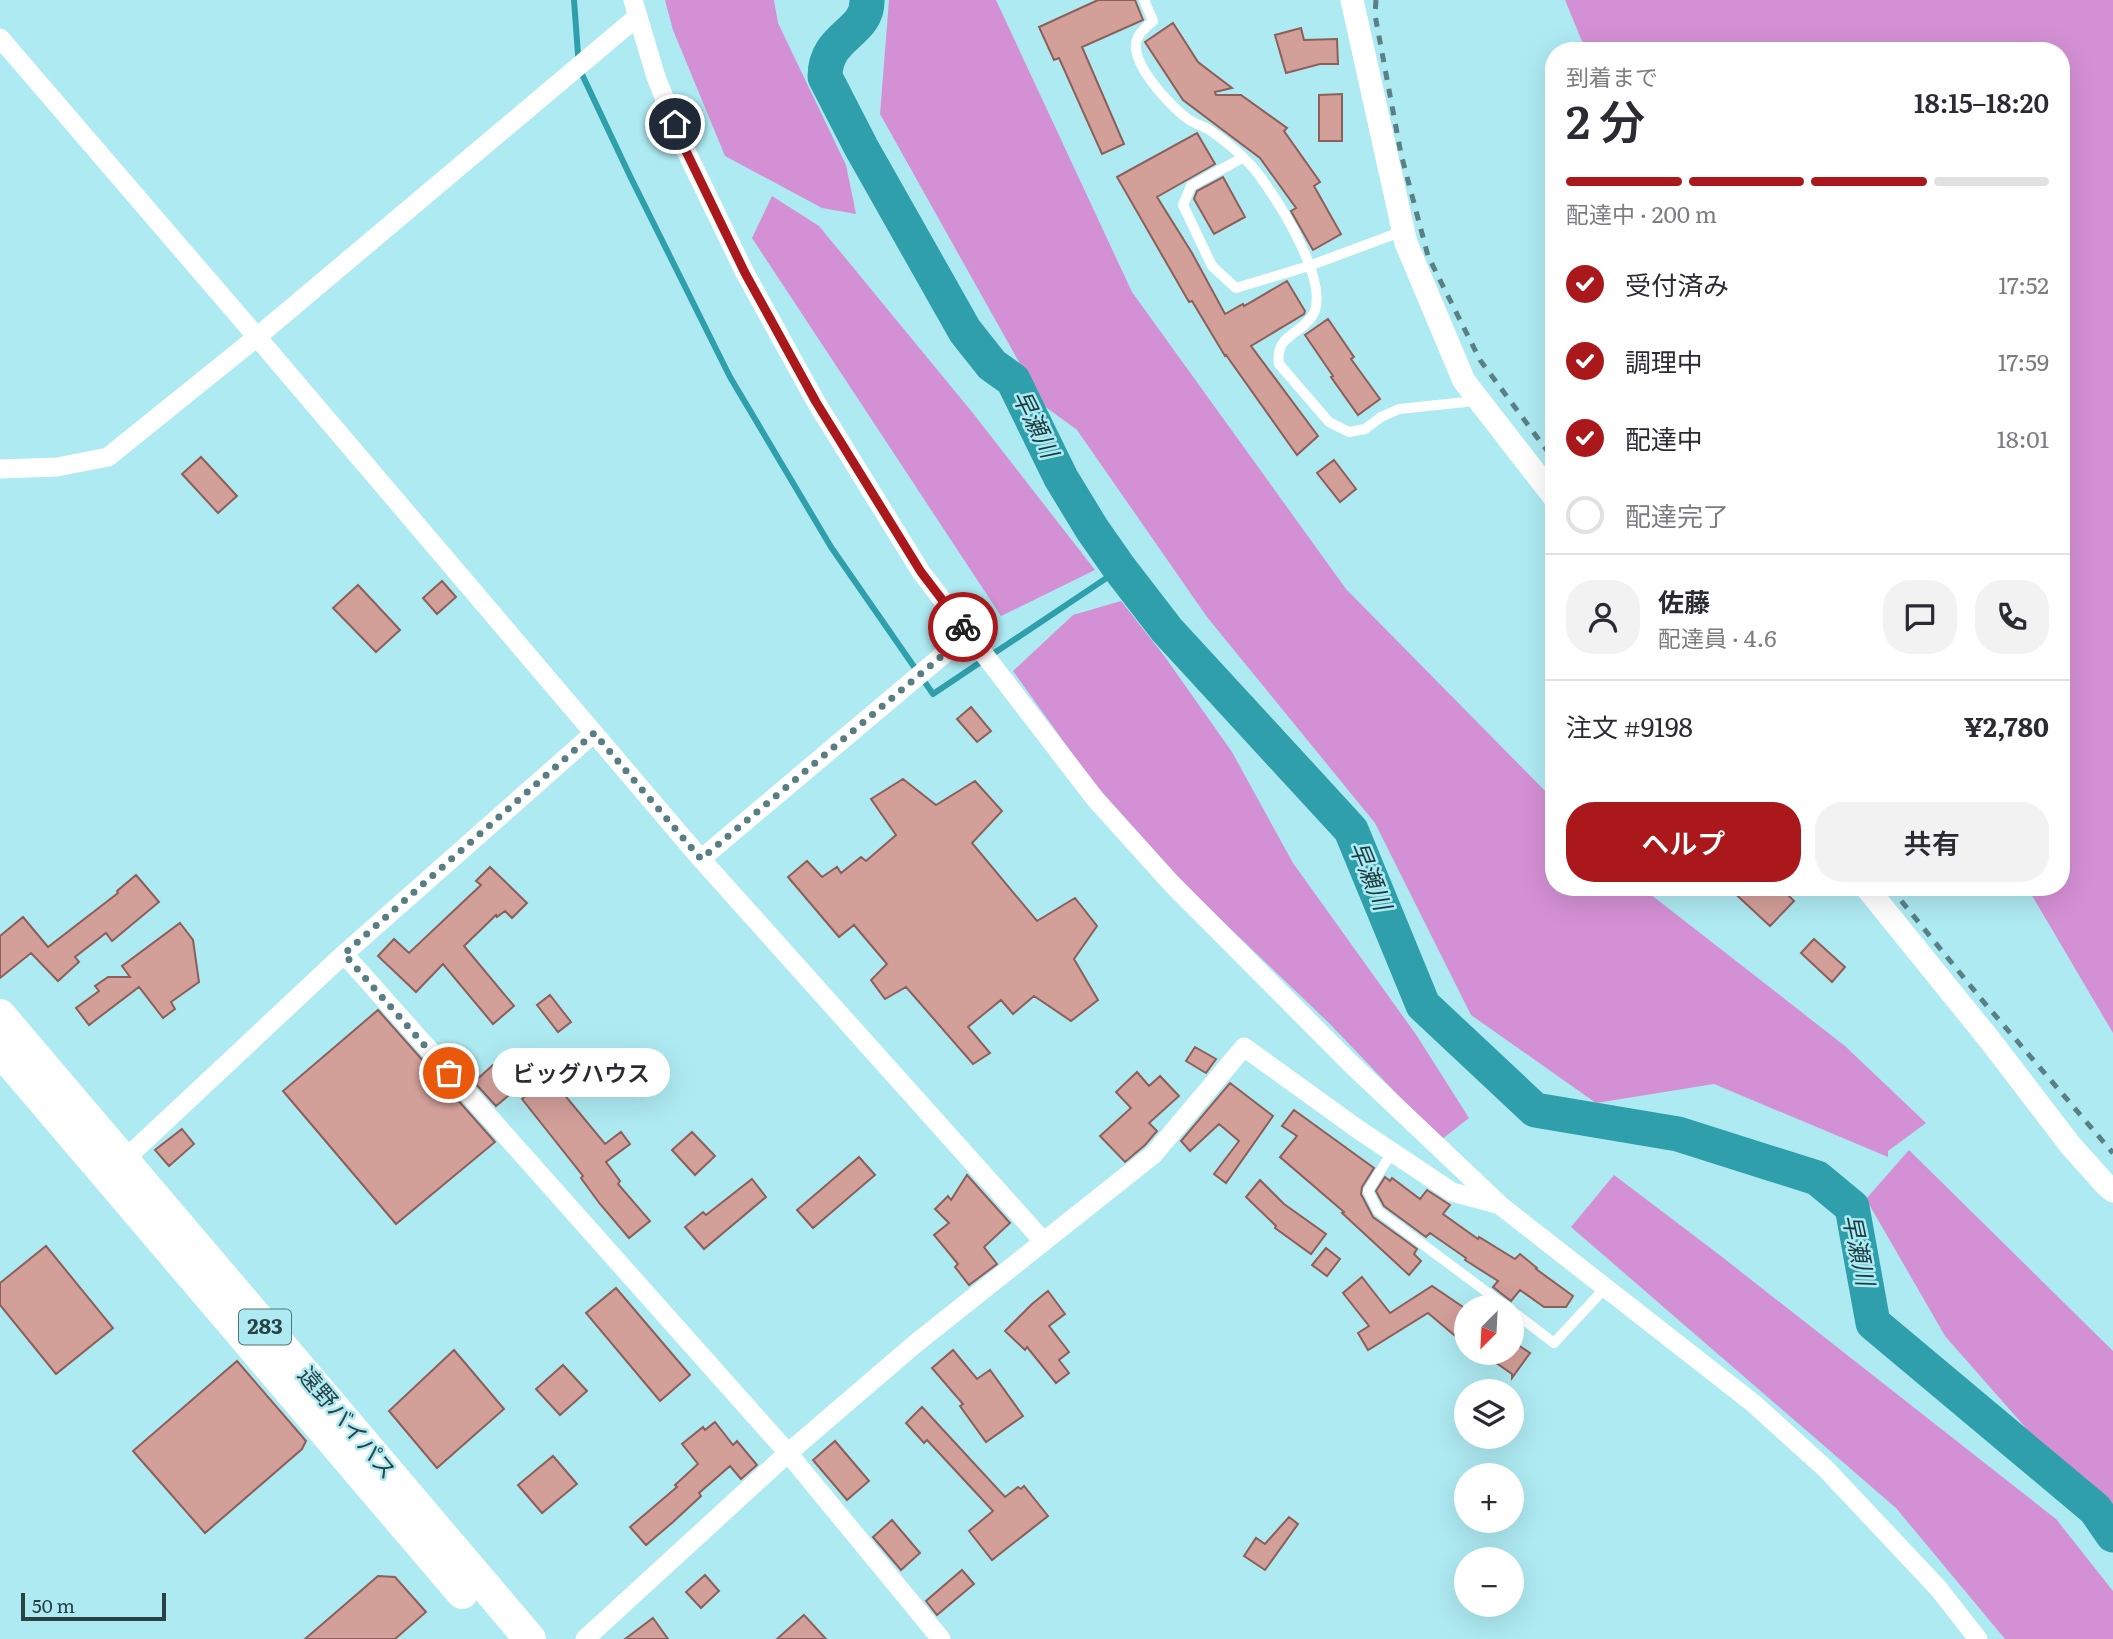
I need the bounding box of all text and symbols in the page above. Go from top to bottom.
text: 到着まで [1566,59,1658,93]
text: 18:15–18:20 [1914,82,2049,121]
text: 2 分 [1566,85,1645,153]
pin [645,94,705,154]
icon: home [656,105,694,143]
text: 配達中 · 200 m [1566,196,1717,230]
text: 受付済み [1625,264,1729,303]
icon: check [1566,265,1604,303]
text: 17:52 [1998,267,2049,301]
text: 調理中 [1625,341,1703,380]
icon: check [1566,342,1604,380]
text: 17:59 [1998,344,2049,378]
water label: 早瀬川 [1006,383,1070,466]
text: 配達中 [1625,418,1703,457]
icon: check [1566,419,1604,457]
text: 18:01 [1997,421,2049,455]
text: 配達完了 [1625,495,1729,534]
button: person [1566,580,1640,654]
button: chat [1883,580,1957,654]
button: phone [1975,580,2049,654]
text: 佐藤 [1658,581,1710,620]
courier [928,592,998,662]
icon: bike [944,608,982,646]
text: 配達員 · 4.6 [1658,620,1777,654]
text: 注文 #9198 [1566,706,1693,745]
text: ¥2,780 [1964,706,2049,745]
button: ヘルプ [1566,802,1801,882]
button: 共有 [1815,802,2049,882]
water label: 早瀬川 [1343,835,1403,918]
pin [419,1043,479,1103]
callout: ビッグハウス [491,1048,670,1098]
icon: bag [430,1054,468,1092]
text: ビッグハウス [512,1055,650,1089]
water label: 早瀬川 [1836,1211,1886,1291]
north arrow [1454,1295,1524,1365]
map controls [1454,1295,1524,1617]
road number: 283 [239,1310,291,1344]
street label: 遠野バイパス [291,1358,406,1485]
button: layers [1454,1379,1524,1449]
button: + [1454,1463,1524,1533]
button: − [1454,1547,1524,1617]
scale bar [21,1590,166,1622]
text: 50 m [32,1591,75,1619]

